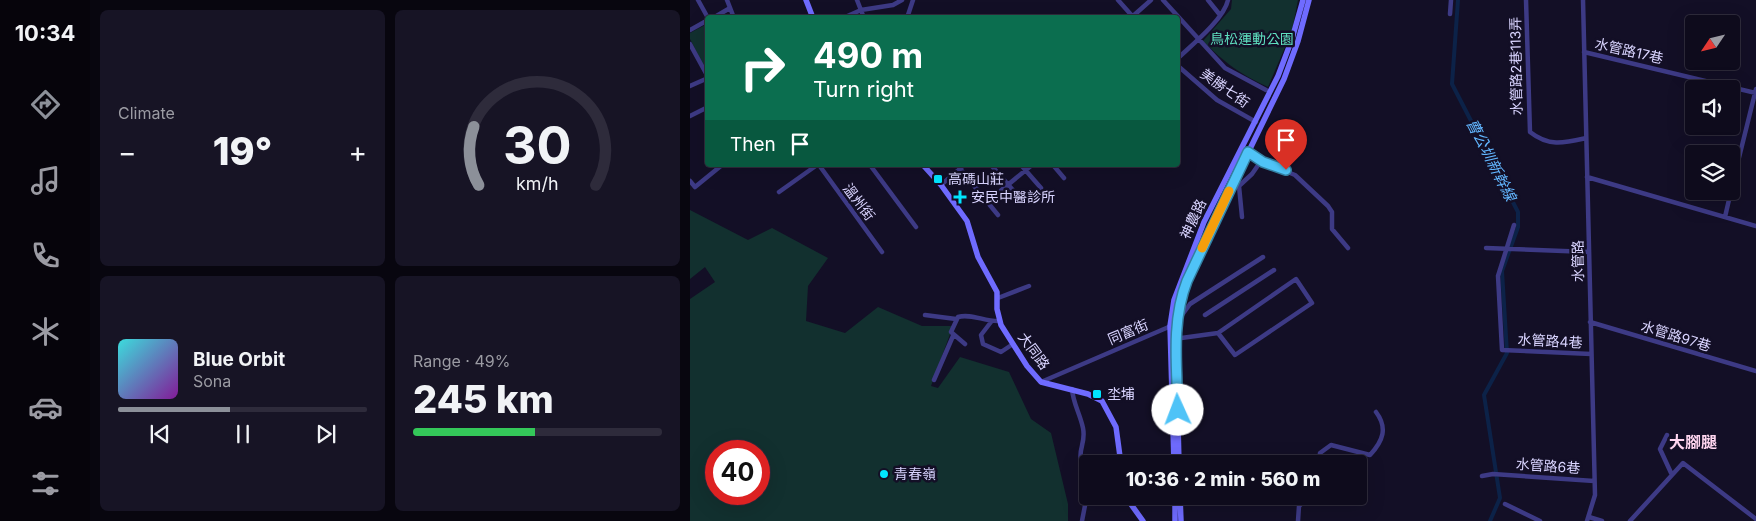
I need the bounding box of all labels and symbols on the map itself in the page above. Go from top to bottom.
north arrow [1685,15,1740,70]
street label: 水管路2巷113弄 [1506,17,1525,115]
park label: 鳥松運動公園 [1210,30,1294,47]
street label: 水管路17巷 [1593,34,1665,67]
street label: 美勝七街 [1197,65,1253,111]
water label: 曹公圳新幹線 [1463,115,1521,206]
pin [1265,119,1307,170]
place label: 高碼山莊 [948,170,1004,187]
marker: 高碼山莊 [932,173,944,185]
street label: 溫州街 [840,180,879,224]
place label: 安民中醫診所 [971,188,1055,205]
marker: 安民中醫診所 [953,190,967,204]
street label: 神農路 [1176,196,1209,241]
street label: 水管路 [1569,240,1586,282]
street label: 同富街 [1105,316,1150,348]
street label: 水管路97巷 [1639,317,1713,354]
street label: 大同路 [1015,329,1054,373]
street label: 水管路4巷 [1517,330,1583,351]
position arrow [1151,383,1203,435]
place label: 坔埔 [1107,385,1135,402]
marker: 坔埔 [1091,388,1103,400]
district label: 大腳腿 [1669,432,1717,452]
speed limit sign: 40 [705,440,770,505]
street label: 水管路6巷 [1515,455,1581,476]
place label: 青春嶺 [894,465,936,482]
marker: 青春嶺 [878,468,890,480]

